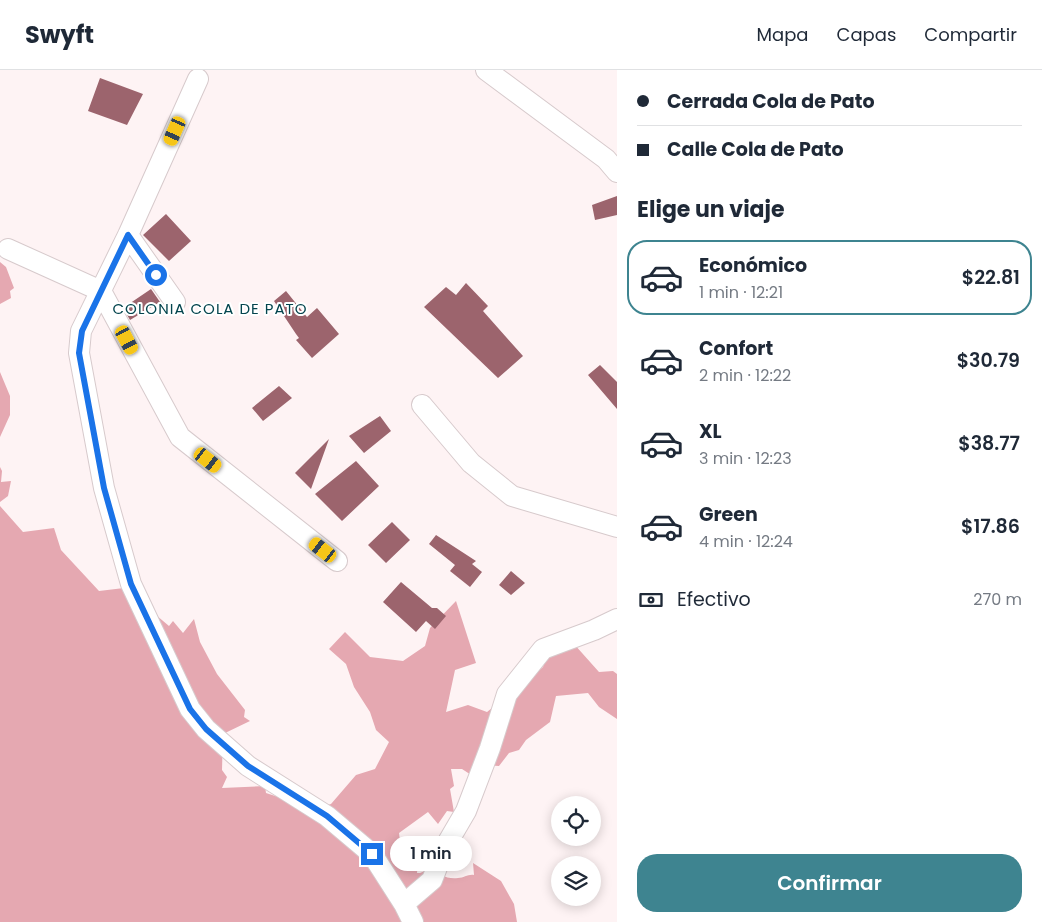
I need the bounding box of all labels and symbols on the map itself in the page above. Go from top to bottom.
car [162,114,187,148]
route start [145,264,167,286]
district label: COLONIA COLA DE PATO [113,298,307,319]
car [113,323,140,357]
car [191,445,224,475]
car [306,535,339,565]
callout: 1 min [390,836,472,872]
route end [361,843,383,865]

